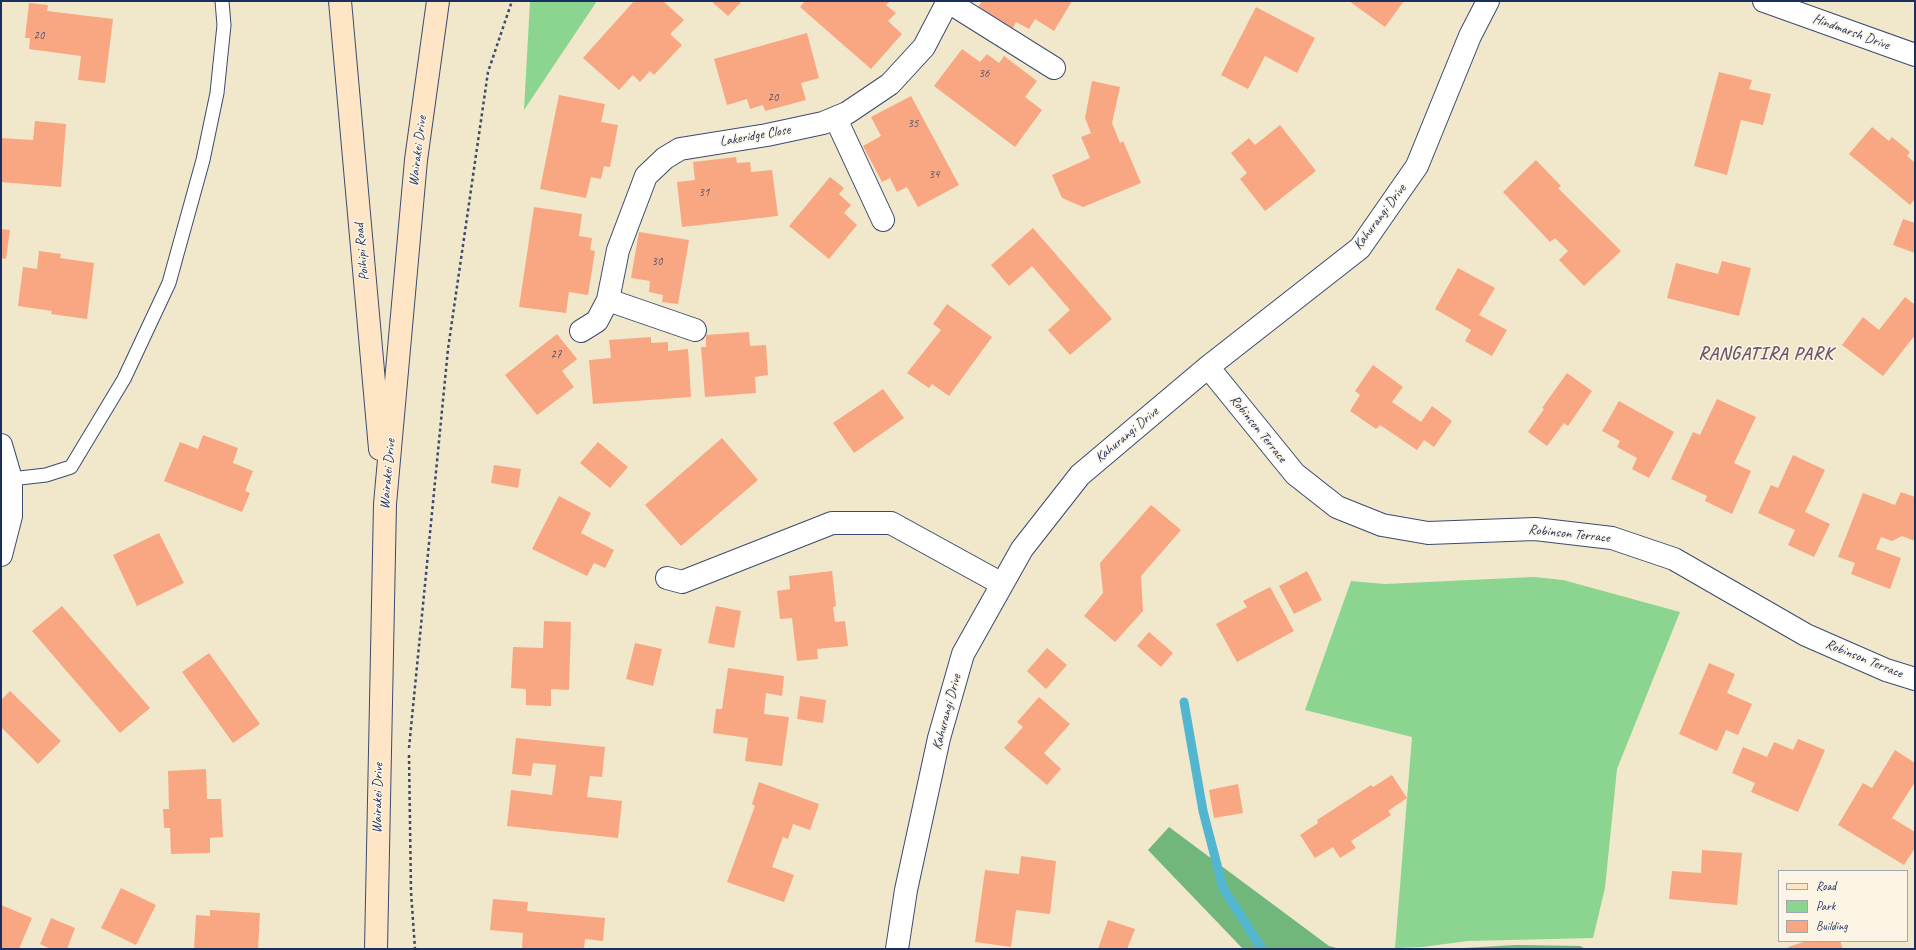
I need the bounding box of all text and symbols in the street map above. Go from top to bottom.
street label: Hindmarsh Drive [1810,10,1892,54]
house number: 20 [34,29,44,43]
house number: 36 [979,67,989,81]
house number: 20 [768,91,778,105]
street label: Wairakei Drive [405,115,431,187]
house number: 35 [908,117,918,131]
street label: Lakeridge Close [719,122,791,150]
house number: 34 [929,168,939,182]
street label: Kahurangi Drive [1350,181,1410,253]
house number: 31 [699,186,709,200]
street label: Poihipi Road [351,223,373,281]
house number: 30 [652,255,662,269]
district label: RANGATIRA PARK [1699,343,1833,365]
house number: 27 [551,348,561,362]
street label: Robinson Terrace [1226,392,1290,466]
street label: Kahurangi Drive [1092,404,1162,466]
street label: Wairakei Drive [377,438,399,510]
street label: Robinson Terrace [1527,521,1611,547]
street label: Robinson Terrace [1823,636,1905,682]
street label: Kahurangi Drive [929,672,965,752]
street label: Wairakei Drive [369,763,387,833]
legend [1778,870,1908,942]
text: Road [1816,878,1836,894]
text: Park [1816,898,1835,914]
text: Building [1816,918,1848,934]

